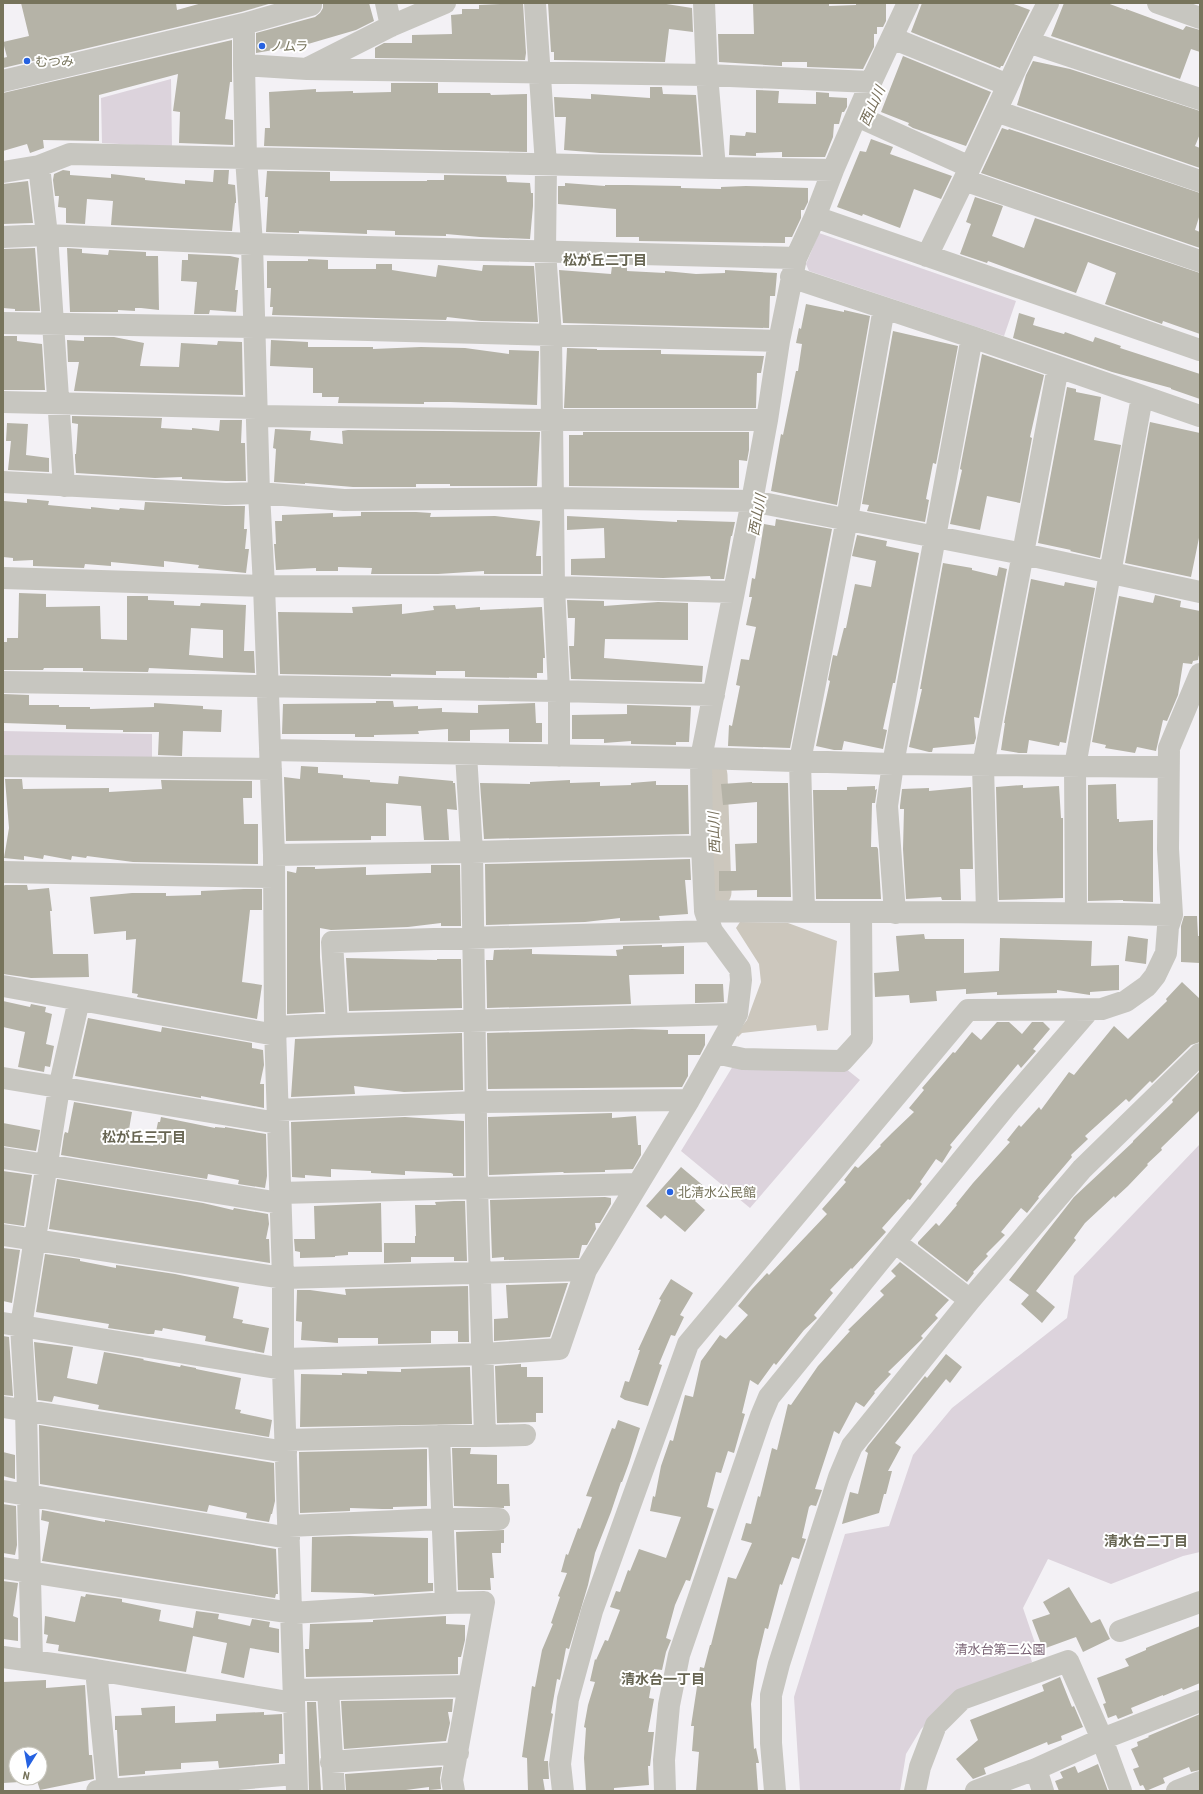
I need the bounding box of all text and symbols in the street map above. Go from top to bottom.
place label: ノムラ [270,39,308,54]
marker: ノムラ [257,41,267,51]
place label: むつみ [35,54,74,69]
marker: むつみ [22,56,32,66]
water label: 西山川 [856,82,889,128]
district label: 松が丘二丁目 [563,252,647,268]
water label: 西山川 [745,491,769,537]
water label: 西山川 [705,810,723,854]
district label: 松が丘三丁目 [102,1129,186,1145]
place label: 北清水公民館 [678,1185,756,1200]
marker: 北清水公民館 [665,1187,675,1197]
district label: 清水台二丁目 [1104,1533,1188,1549]
park label: 清水台第二公園 [954,1642,1046,1657]
district label: 清水台一丁目 [621,1671,705,1687]
north arrow [8,1746,48,1786]
text: N [21,1768,31,1782]

